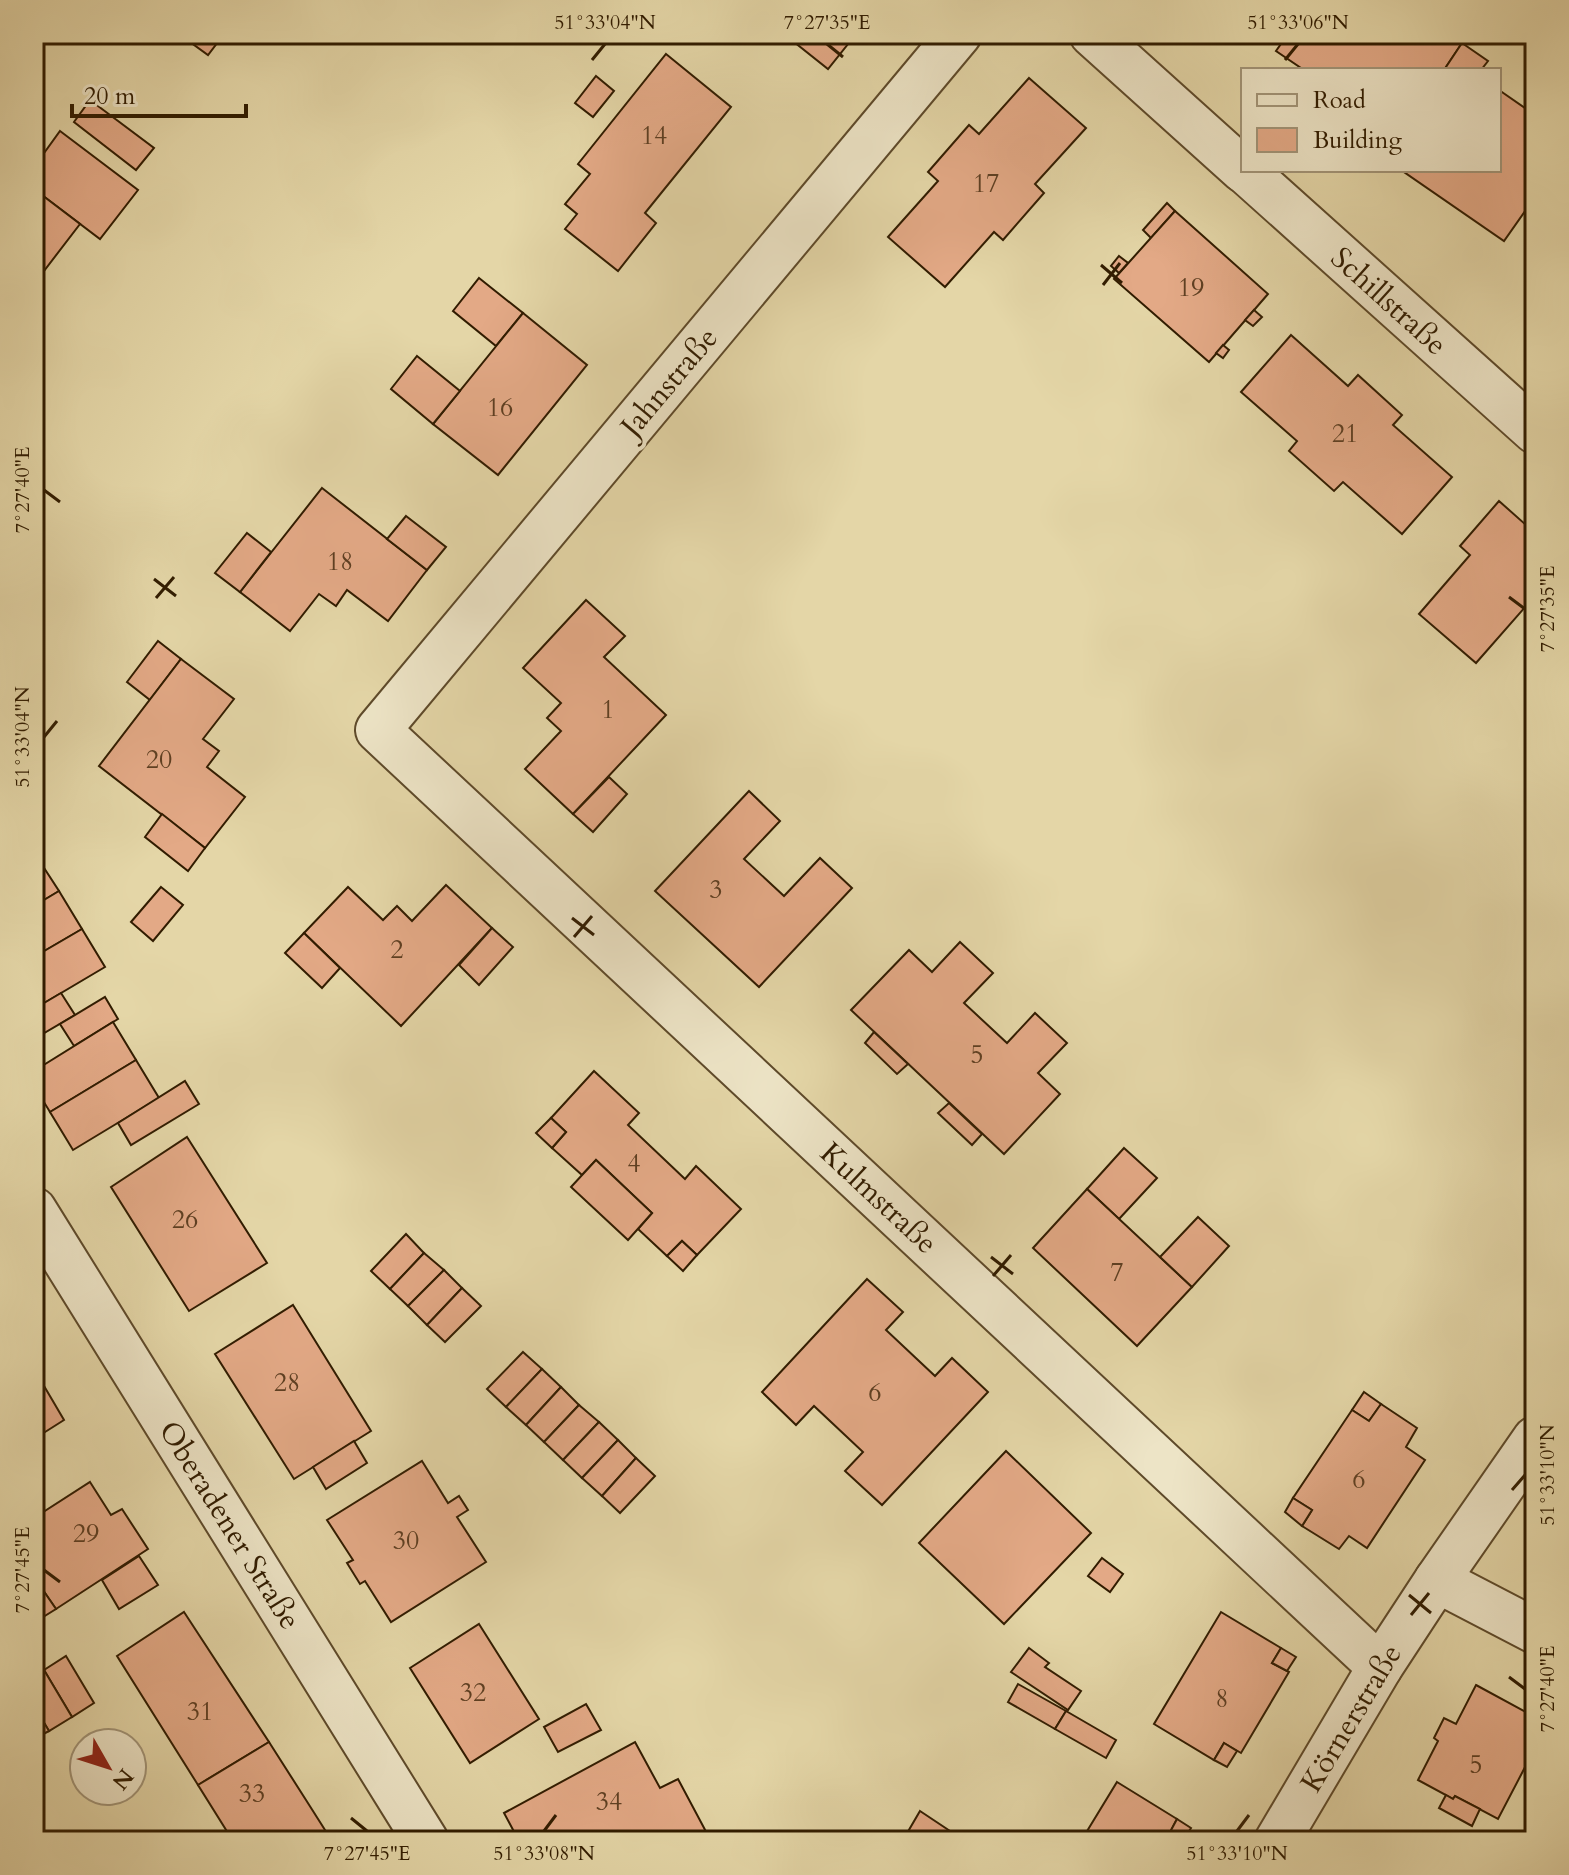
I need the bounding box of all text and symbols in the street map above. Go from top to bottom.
text: 51°33'04"N [554,9,656,36]
text: 7°27'35"E [784,9,870,36]
text: 51°33'06"N [1247,9,1349,36]
scale bar [72,68,246,118]
legend [1241,68,1501,172]
text: 20 m [84,80,136,113]
text: Road [1313,84,1366,117]
house number: 14 [641,118,667,153]
text: Building [1313,124,1403,157]
house number: 17 [973,166,999,201]
street label: Schillstraße [1322,238,1456,365]
house number: 19 [1178,270,1204,305]
street label: Jahnstraße [609,319,727,449]
house number: 16 [487,390,513,425]
house number: 21 [1332,416,1358,451]
text: 7°27'40"E [9,447,36,533]
house number: 18 [327,544,353,579]
text: 7°27'35"E [1534,566,1561,652]
text: 51°33'04"N [9,686,36,788]
house number: 1 [601,692,615,727]
house number: 20 [146,742,172,777]
house number: 3 [709,872,723,907]
house number: 2 [390,932,404,967]
house number: 5 [970,1037,984,1072]
street label: Kulmstraße [811,1133,946,1263]
house number: 4 [627,1146,641,1181]
house number: 26 [172,1202,198,1237]
house number: 7 [1110,1255,1124,1290]
house number: 28 [274,1365,300,1400]
house number: 6 [868,1375,882,1410]
street label: Oberadener Straße [149,1413,310,1637]
text: 51°33'10"N [1534,1424,1561,1526]
house number: 6 [1352,1462,1366,1497]
house number: 29 [73,1516,99,1551]
house number: 30 [393,1523,419,1558]
text: 7°27'45"E [9,1527,36,1613]
street label: Körnerstraße [1291,1637,1412,1800]
text: 7°27'40"E [1534,1646,1561,1732]
house number: 32 [460,1675,486,1710]
house number: 8 [1215,1681,1229,1716]
house number: 31 [187,1694,213,1729]
north arrow [68,1727,148,1807]
house number: 5 [1469,1747,1483,1782]
text: N [105,1762,140,1796]
house number: 33 [239,1776,265,1811]
house number: 34 [596,1784,622,1819]
text: 7°27'45"E [324,1840,410,1867]
text: 51°33'08"N [493,1840,595,1867]
text: 51°33'10"N [1186,1840,1288,1867]

